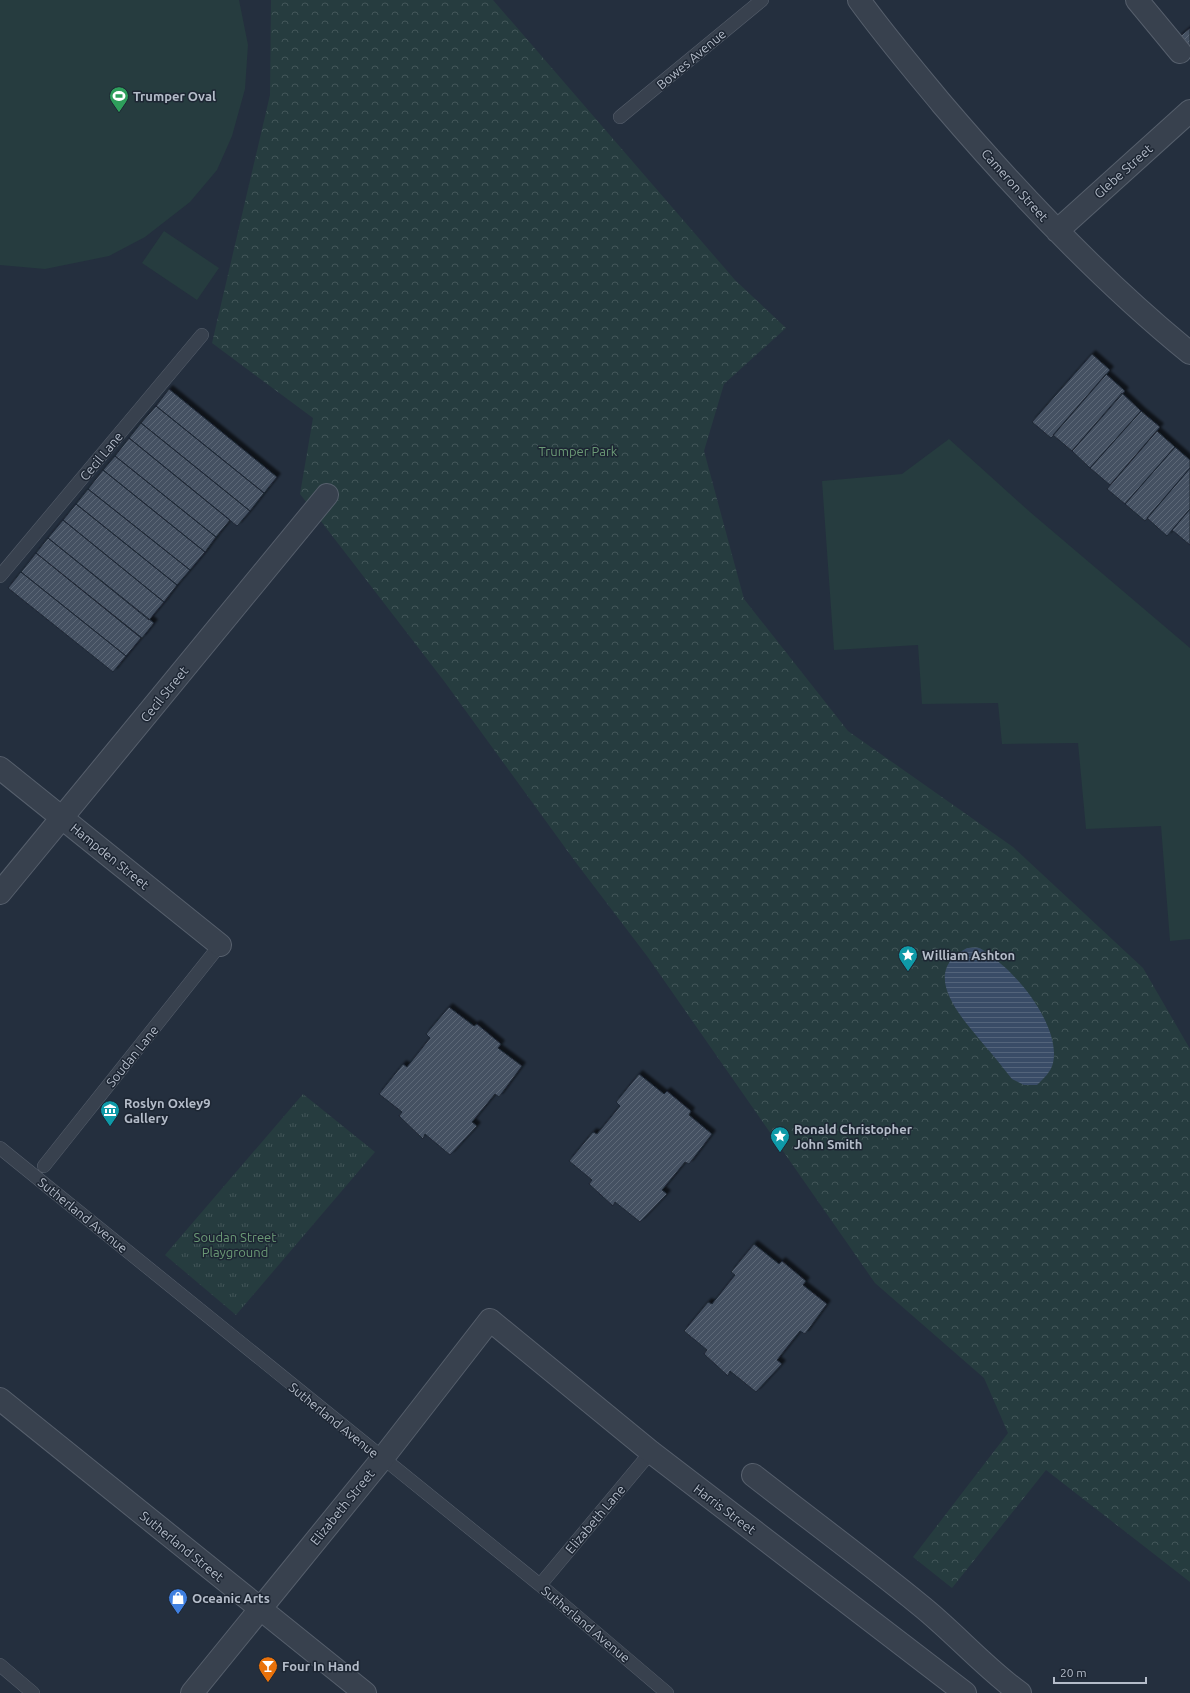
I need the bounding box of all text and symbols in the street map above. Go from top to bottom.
street label: Bowes Avenue [654,26,728,92]
sports icon: Trumper Oval [108,85,130,113]
place label: Trumper Oval [133,89,216,103]
street label: Glebe Street [1091,141,1155,201]
street label: Cameron Street [979,146,1051,224]
street label: Cecil Lane [77,429,125,483]
park label: Trumper Park [539,444,618,458]
street label: Cecil Street [137,664,191,724]
street label: Hampden Street [68,820,152,892]
place icon: William Ashton [897,944,919,972]
place label: William Ashton [922,948,1015,962]
street label: Soudan Lane [103,1023,161,1089]
place label: Roslyn Oxley9 Gallery [124,1096,211,1125]
museum icon: Roslyn Oxley9 Gallery [99,1099,121,1127]
place label: Ronald Christopher John Smith [794,1122,913,1151]
place icon: Ronald Christopher John Smith [769,1125,791,1153]
street label: Sutherland Avenue [36,1175,130,1255]
park label: Soudan Street Playground [194,1230,276,1259]
street label: Sutherland Avenue [287,1380,381,1460]
street label: Elizabeth Street [307,1466,377,1548]
street label: Harris Street [691,1481,759,1537]
street label: Elizabeth Lane [562,1482,628,1556]
street label: Sutherland Street [137,1508,227,1584]
street label: Sutherland Avenue [539,1583,633,1665]
shop icon: Oceanic Arts [167,1587,189,1615]
place label: Oceanic Arts [192,1591,270,1605]
bar icon: Four In Hand [257,1655,279,1683]
place label: Four In Hand [282,1659,360,1673]
scale bar [1054,1659,1146,1685]
text: 20 m [1060,1666,1087,1679]

